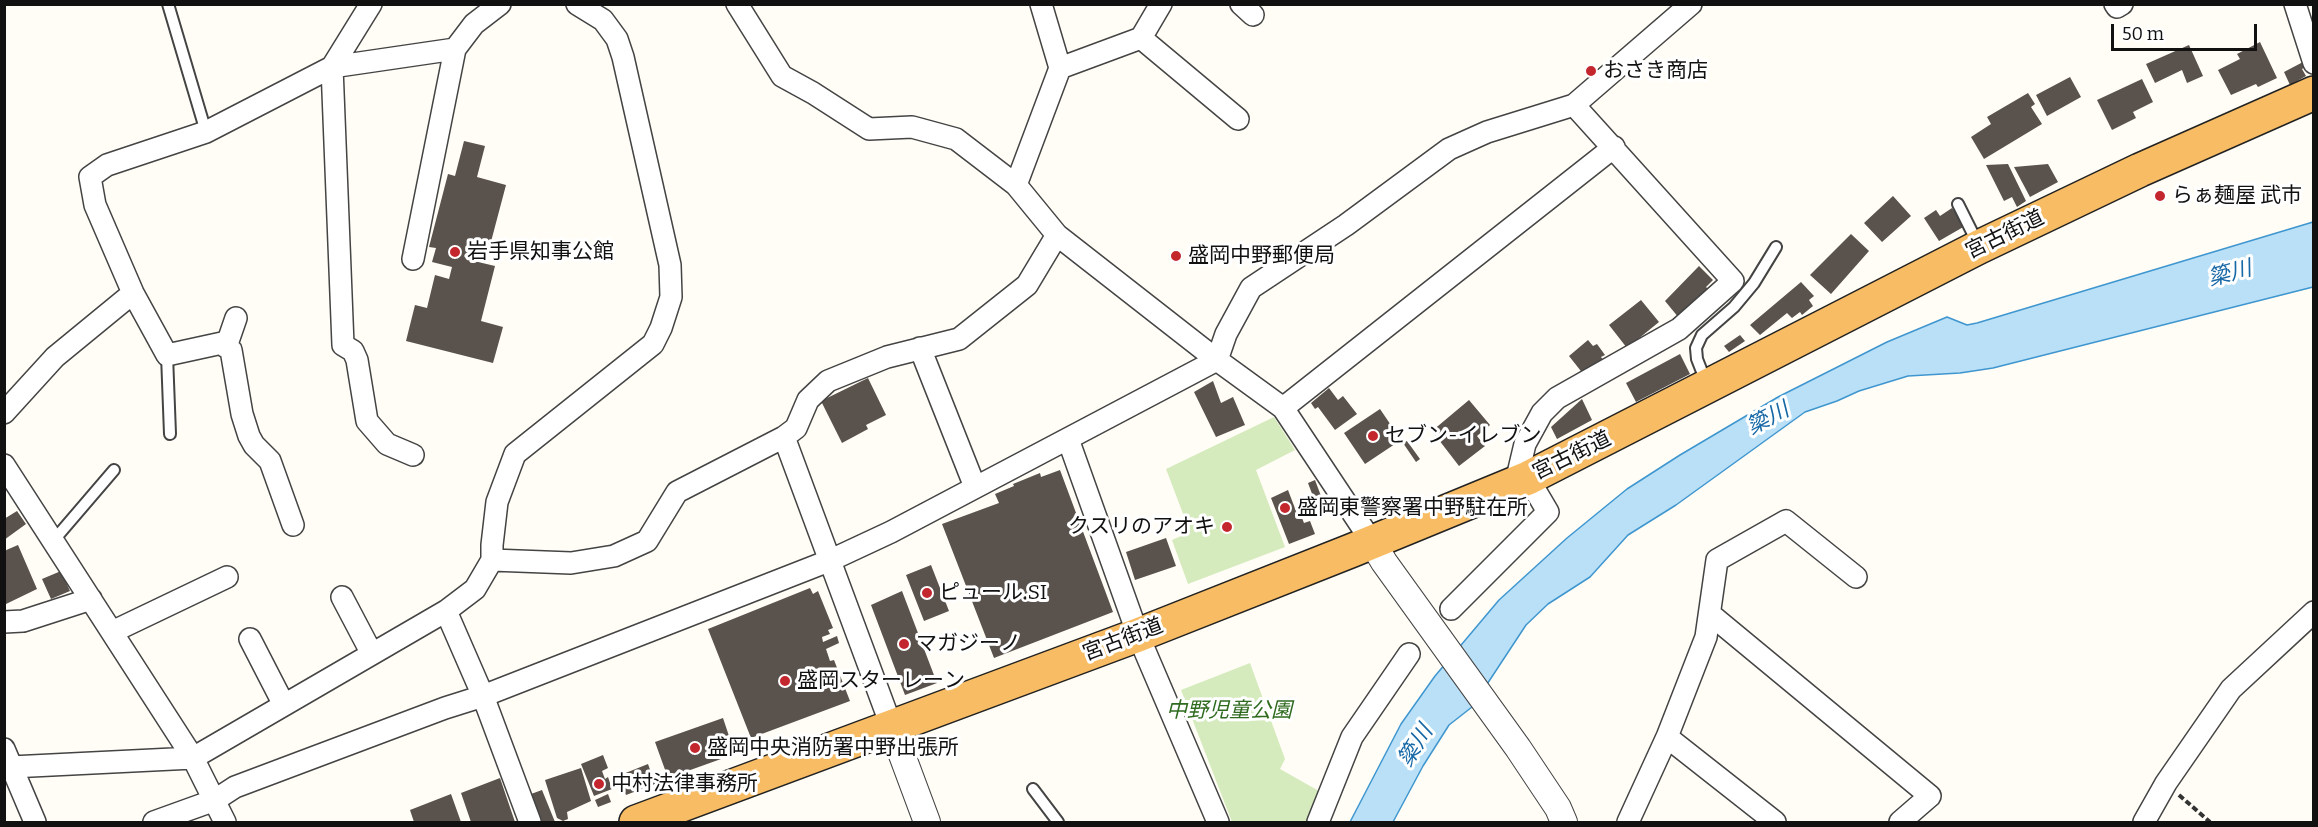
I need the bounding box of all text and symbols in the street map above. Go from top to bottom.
scale bar [2114,12,2260,50]
text: 50 m [2122,23,2164,45]
place label: おさき商店 [1603,58,1708,84]
marker: おさき商店 [1584,64,1598,78]
place label: らぁ麺屋 武市 [2172,183,2302,209]
marker: らぁ麺屋 武市 [2153,189,2167,203]
street label: 宮古街道 [1962,205,2048,265]
place label: 岩手県知事公館 [467,239,614,265]
place label: 盛岡中野郵便局 [1188,243,1335,269]
marker: 岩手県知事公館 [448,245,462,259]
marker: 盛岡中野郵便局 [1169,249,1183,263]
water label: 簗川 [2205,256,2255,292]
water label: 簗川 [1742,397,1794,441]
place label: セブン-イレブン [1385,423,1542,449]
street label: 宮古街道 [1529,426,1615,486]
marker: セブン-イレブン [1366,429,1380,443]
place label: 盛岡東警察署中野駐在所 [1297,495,1528,521]
marker: 盛岡東警察署中野駐在所 [1278,501,1292,515]
place label: クスリのアオキ [1068,514,1215,540]
marker: クスリのアオキ [1220,520,1234,534]
place label: ピュール.SI [939,580,1047,606]
marker: ピュール.SI [920,586,934,600]
street label: 宮古街道 [1079,613,1167,667]
place label: マガジーノ [916,631,1021,657]
marker: マガジーノ [897,637,911,651]
place label: 盛岡スターレーン [797,668,965,694]
marker: 盛岡スターレーン [778,674,792,688]
park label: 中野児童公園 [1166,698,1292,724]
water label: 簗川 [1393,720,1439,772]
place label: 盛岡中央消防署中野出張所 [707,735,959,761]
marker: 盛岡中央消防署中野出張所 [688,741,702,755]
place label: 中村法律事務所 [611,771,758,797]
marker: 中村法律事務所 [592,777,606,791]

